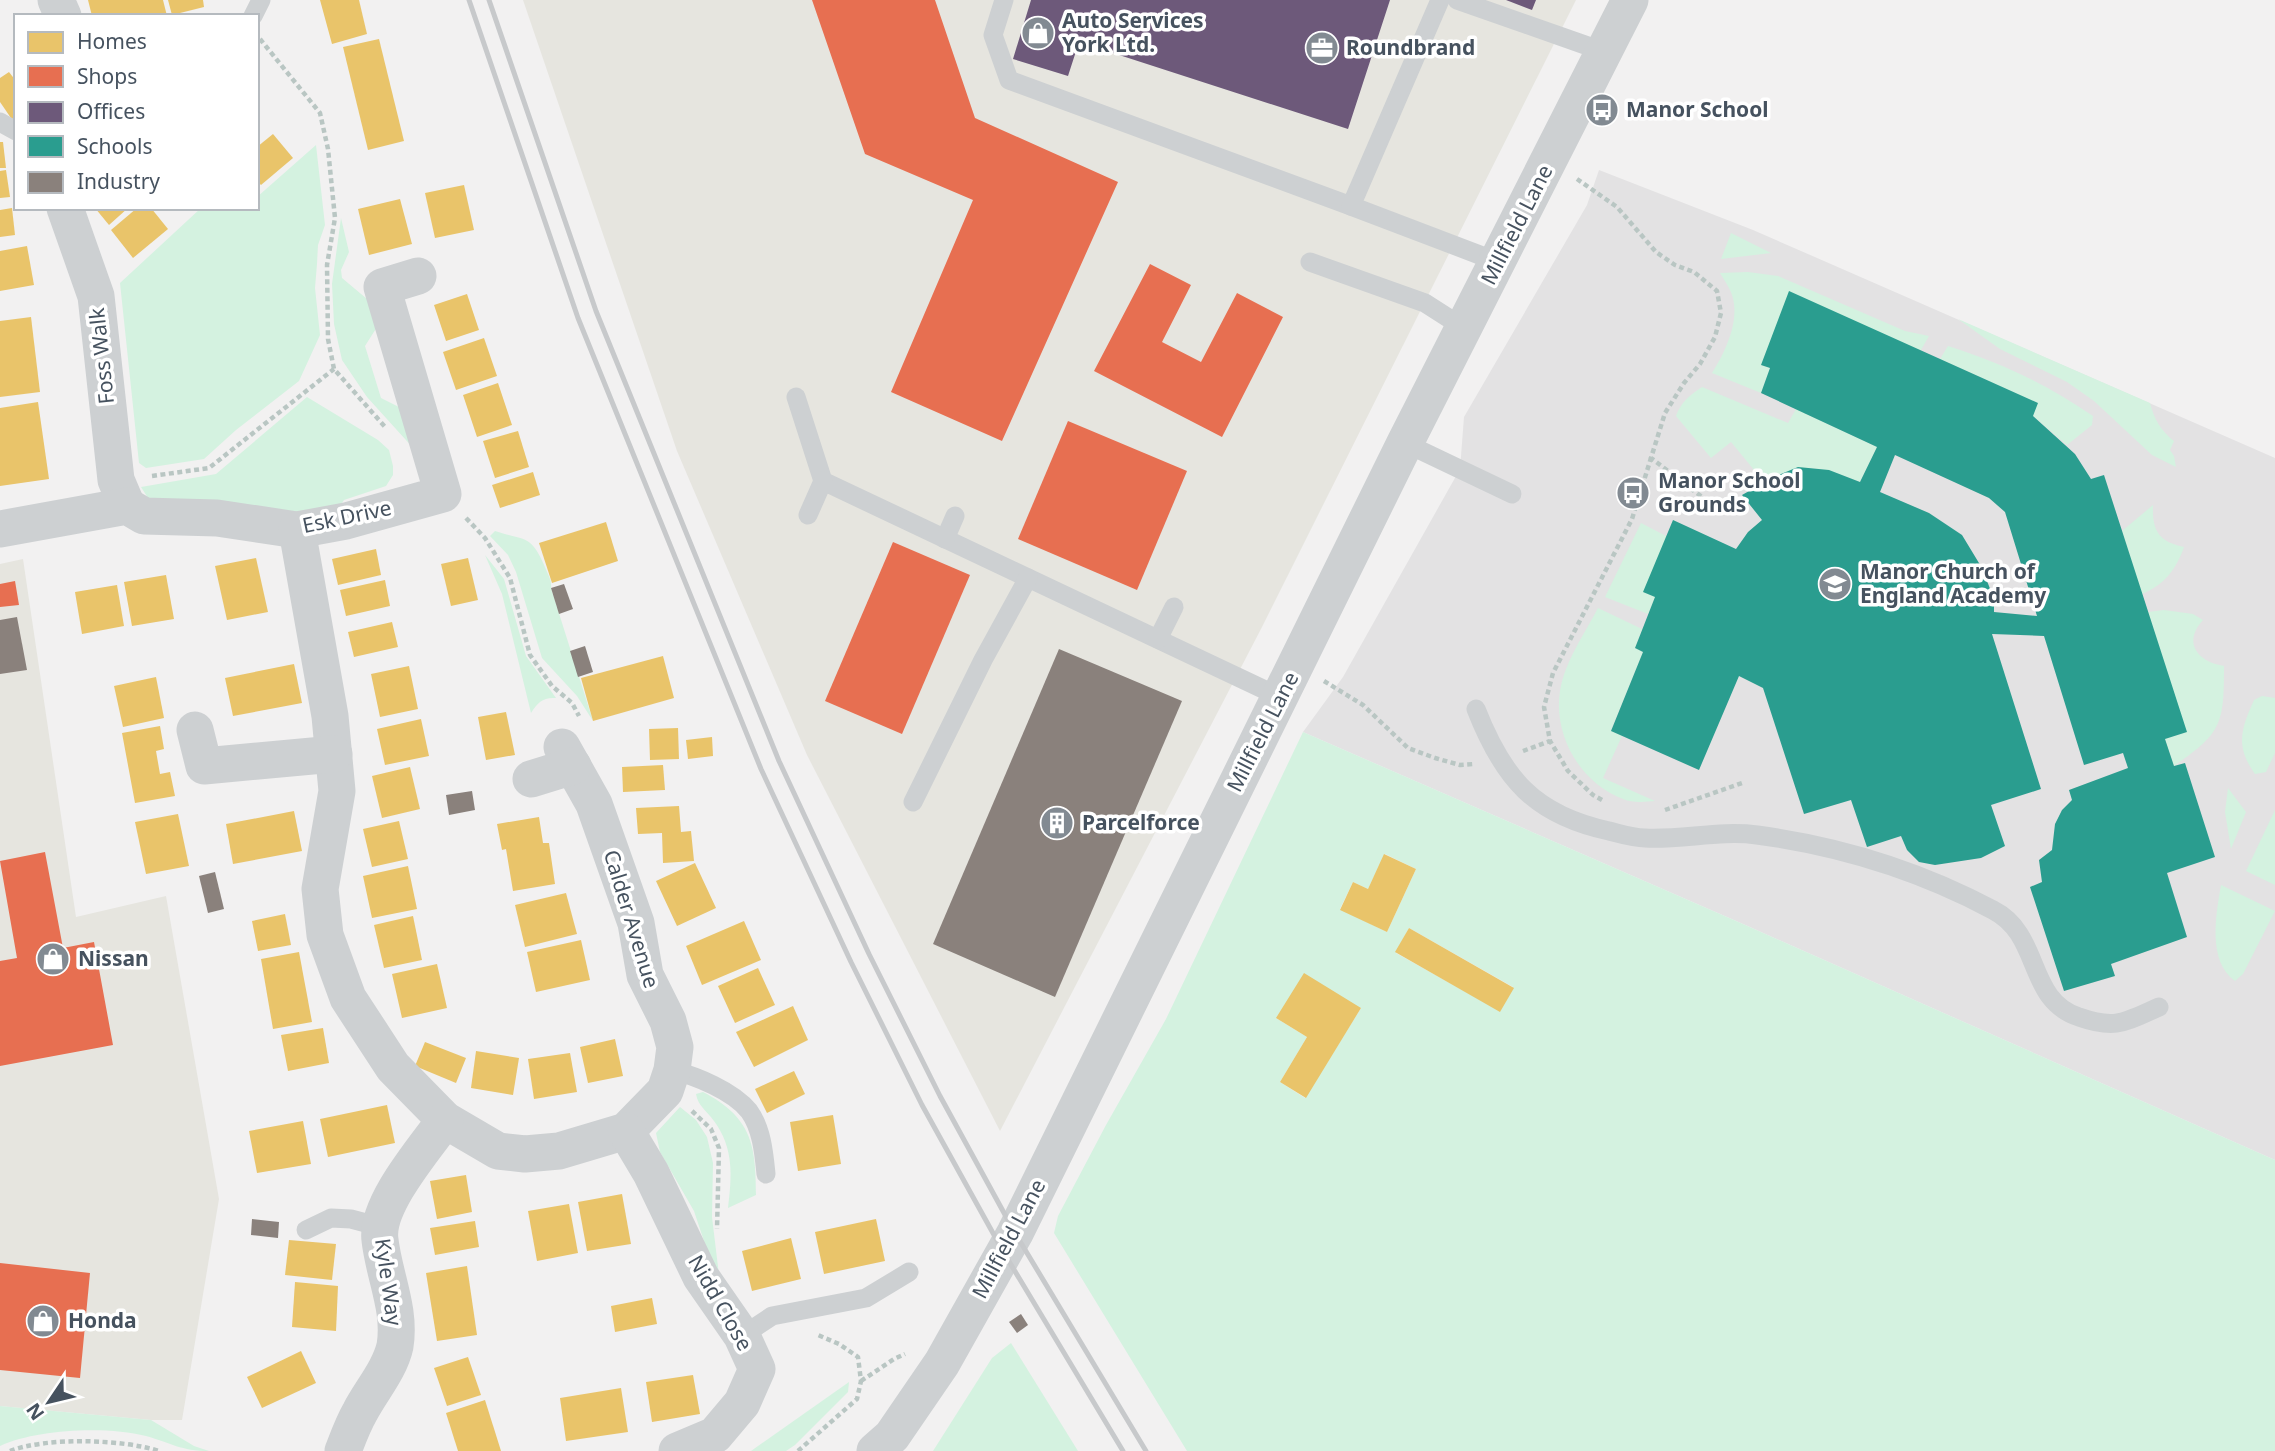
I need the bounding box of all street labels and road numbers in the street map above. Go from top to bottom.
street label: Millfield Lane [1474,160,1558,289]
street label: Foss Walk [82,306,120,406]
street label: Esk Drive [300,493,394,539]
street label: Millfield Lane [1220,667,1304,796]
street label: Calder Avenue [598,846,666,991]
street label: Millfield Lane [965,1174,1051,1303]
street label: Kyle Way [369,1236,409,1328]
street label: Nidd Close [682,1250,759,1355]

